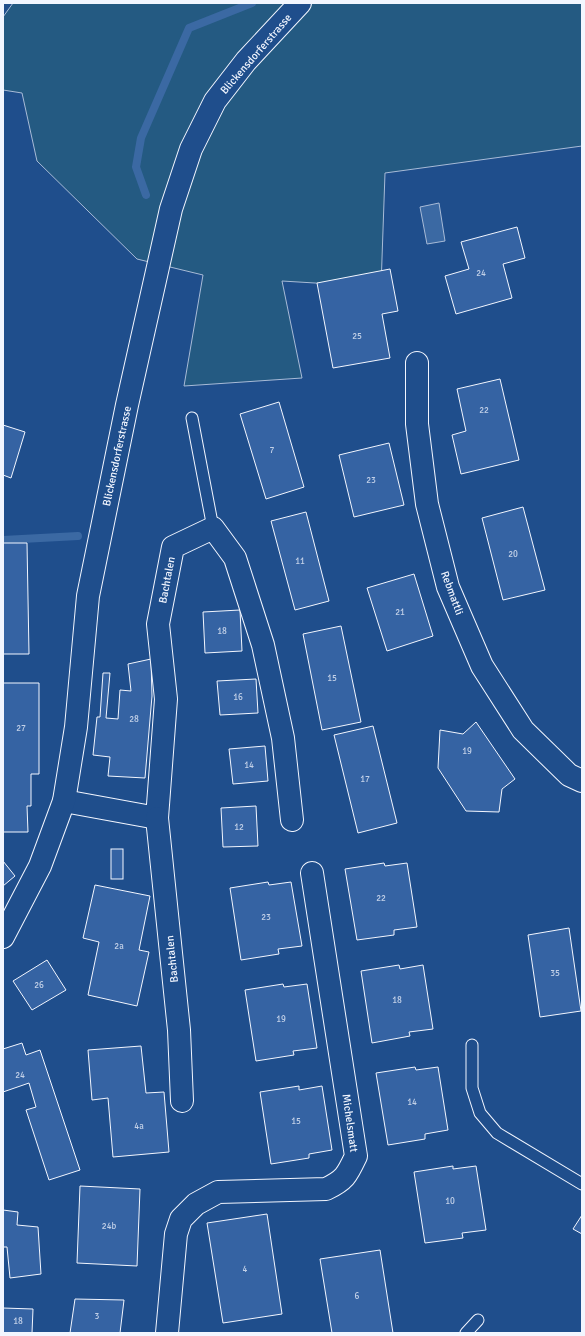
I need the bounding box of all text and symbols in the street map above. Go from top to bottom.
street label: Blickensdorferstrasse [218,11,294,97]
house number: 24 [476,268,486,279]
house number: 25 [352,331,362,342]
street label: Blickensdorferstrasse [100,405,134,507]
house number: 22 [479,405,489,416]
house number: 7 [270,445,275,456]
house number: 23 [366,475,376,486]
house number: 20 [508,549,518,560]
street label: Bachtalen [156,555,178,605]
house number: 11 [295,556,305,567]
street label: Rebmattli [438,569,466,617]
house number: 21 [395,607,405,618]
house number: 18 [217,626,227,637]
house number: 15 [327,673,337,684]
house number: 16 [233,692,243,703]
house number: 28 [129,714,139,725]
house number: 27 [16,723,26,734]
house number: 19 [462,746,472,757]
house number: 14 [244,760,254,771]
house number: 17 [360,774,370,785]
house number: 12 [234,822,244,833]
house number: 22 [376,893,386,904]
house number: 23 [261,912,271,923]
street label: Bachtalen [163,935,181,983]
house number: 2a [114,941,124,952]
house number: 35 [550,968,560,979]
house number: 26 [34,980,44,991]
house number: 18 [392,995,402,1006]
house number: 19 [276,1014,286,1025]
house number: 24 [15,1070,25,1081]
street label: Michelsmatt [339,1093,361,1153]
house number: 14 [407,1097,417,1108]
house number: 15 [291,1116,301,1127]
house number: 4a [134,1121,144,1132]
house number: 10 [445,1196,455,1207]
house number: 24b [102,1221,116,1232]
house number: 4 [243,1264,248,1275]
house number: 6 [355,1291,360,1302]
house number: 3 [95,1311,100,1322]
house number: 18 [13,1316,23,1327]

